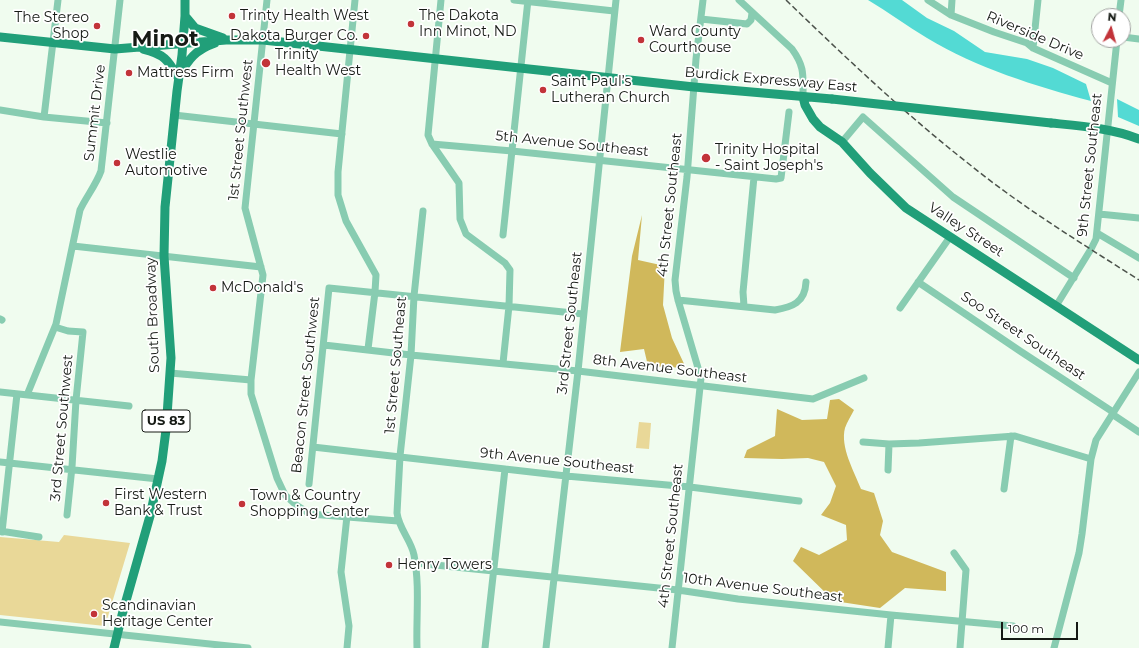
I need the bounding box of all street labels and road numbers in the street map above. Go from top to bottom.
street label: Riverside Drive [984,8,1086,64]
street label: 1st Street Southwest [225,58,257,202]
street label: Summit Drive [81,64,109,162]
street label: Burdick Expressway East [684,64,858,96]
street label: 9th Street Southeast [1074,92,1106,238]
street label: 5th Avenue Southeast [494,128,650,160]
street label: 4th Street Southeast [654,132,686,278]
street label: Valley Street [925,199,1007,261]
street label: 3rd Street Southeast [554,251,586,395]
street label: South Broadway [143,257,163,373]
street label: Soo Street Southeast [957,288,1089,384]
street label: 1st Street Southeast [382,295,410,435]
street label: Beacon Street Southwest [288,296,324,474]
street label: 8th Avenue Southeast [592,351,748,387]
street label: 3rd Street Southwest [47,354,77,502]
road number: US 83 [142,410,190,432]
street label: 9th Avenue Southeast [479,445,635,477]
street label: 4th Street Southeast [655,463,687,609]
street label: 10th Avenue Southeast [682,570,844,606]

